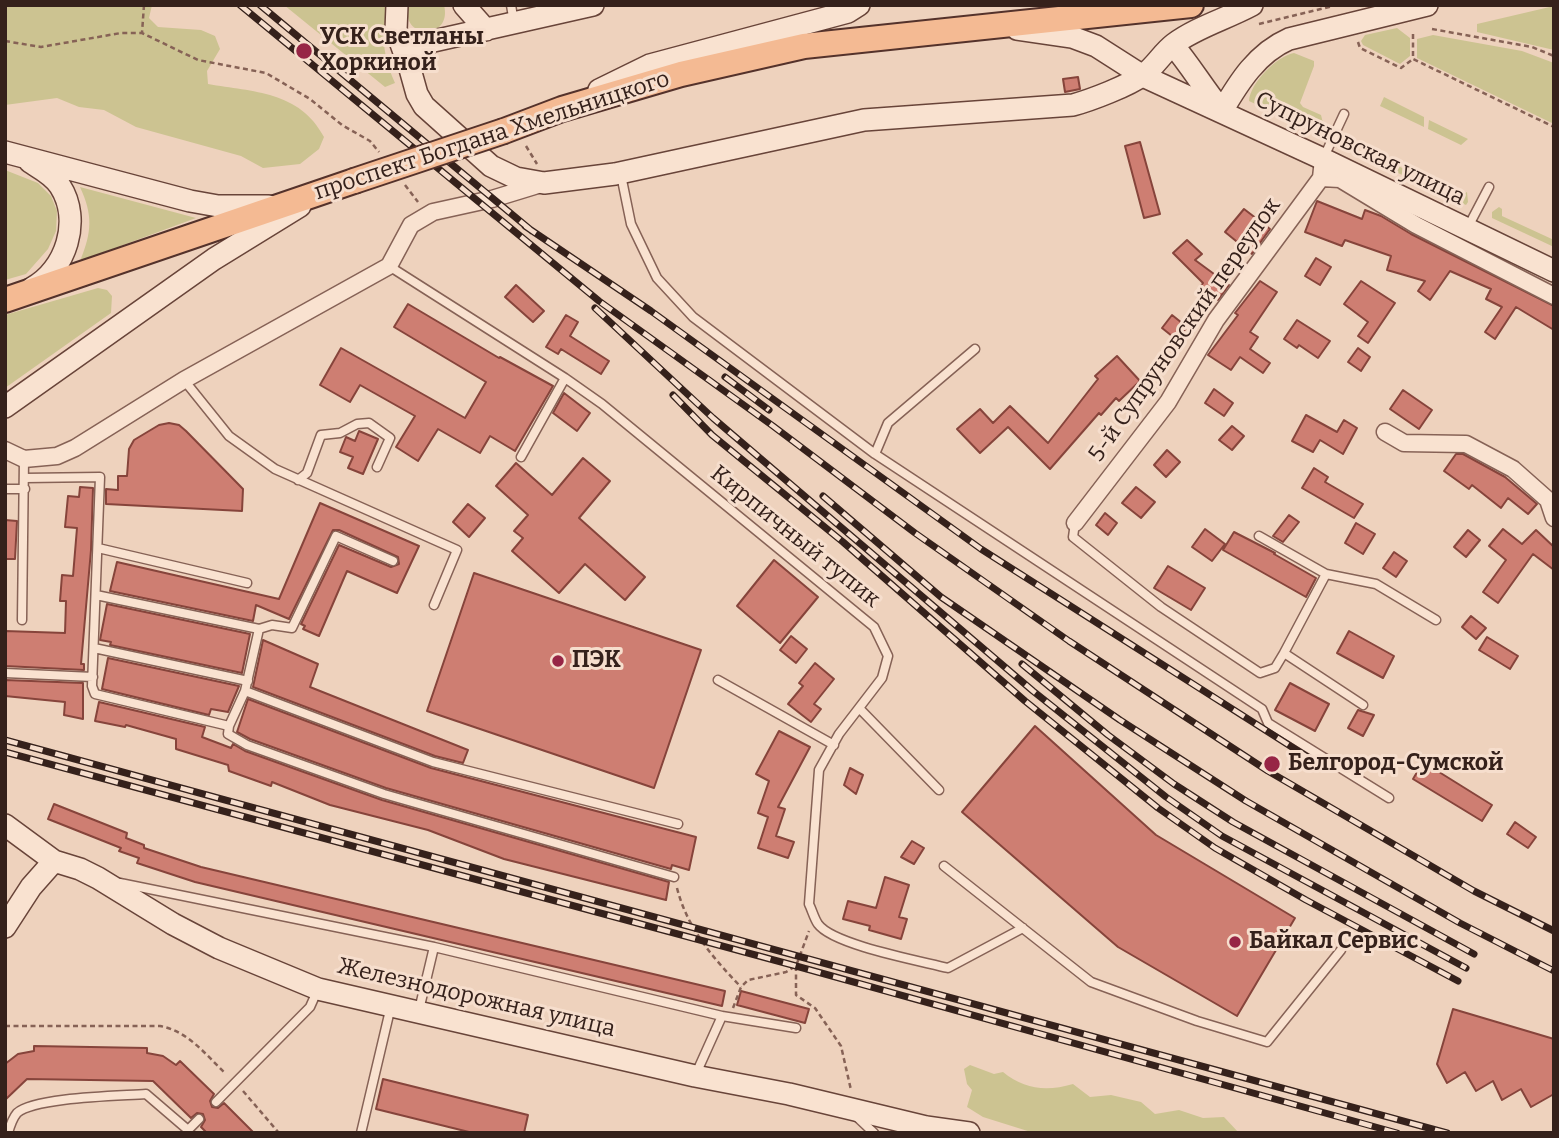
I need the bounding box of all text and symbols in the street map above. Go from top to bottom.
place label: УСК Светланы Хоркиной [320,24,484,78]
marker: УСК Светланы Хоркиной [294,41,314,61]
street label: проспект Богдана Хмельницкого [311,65,673,207]
street label: Супруновская улица [1251,86,1469,212]
street label: 5-й Супруновский переулок [1083,193,1287,467]
street label: Кирпичный тупик [705,460,885,614]
place label: ПЭК [572,647,621,675]
marker: ПЭК [550,653,566,669]
place label: Белгород-Сумской [1288,750,1504,778]
marker: Белгород-Сумской [1262,754,1282,774]
place label: Байкал Сервис [1249,928,1418,956]
marker: Байкал Сервис [1227,934,1243,950]
street label: Железнодорожная улица [334,953,618,1043]

